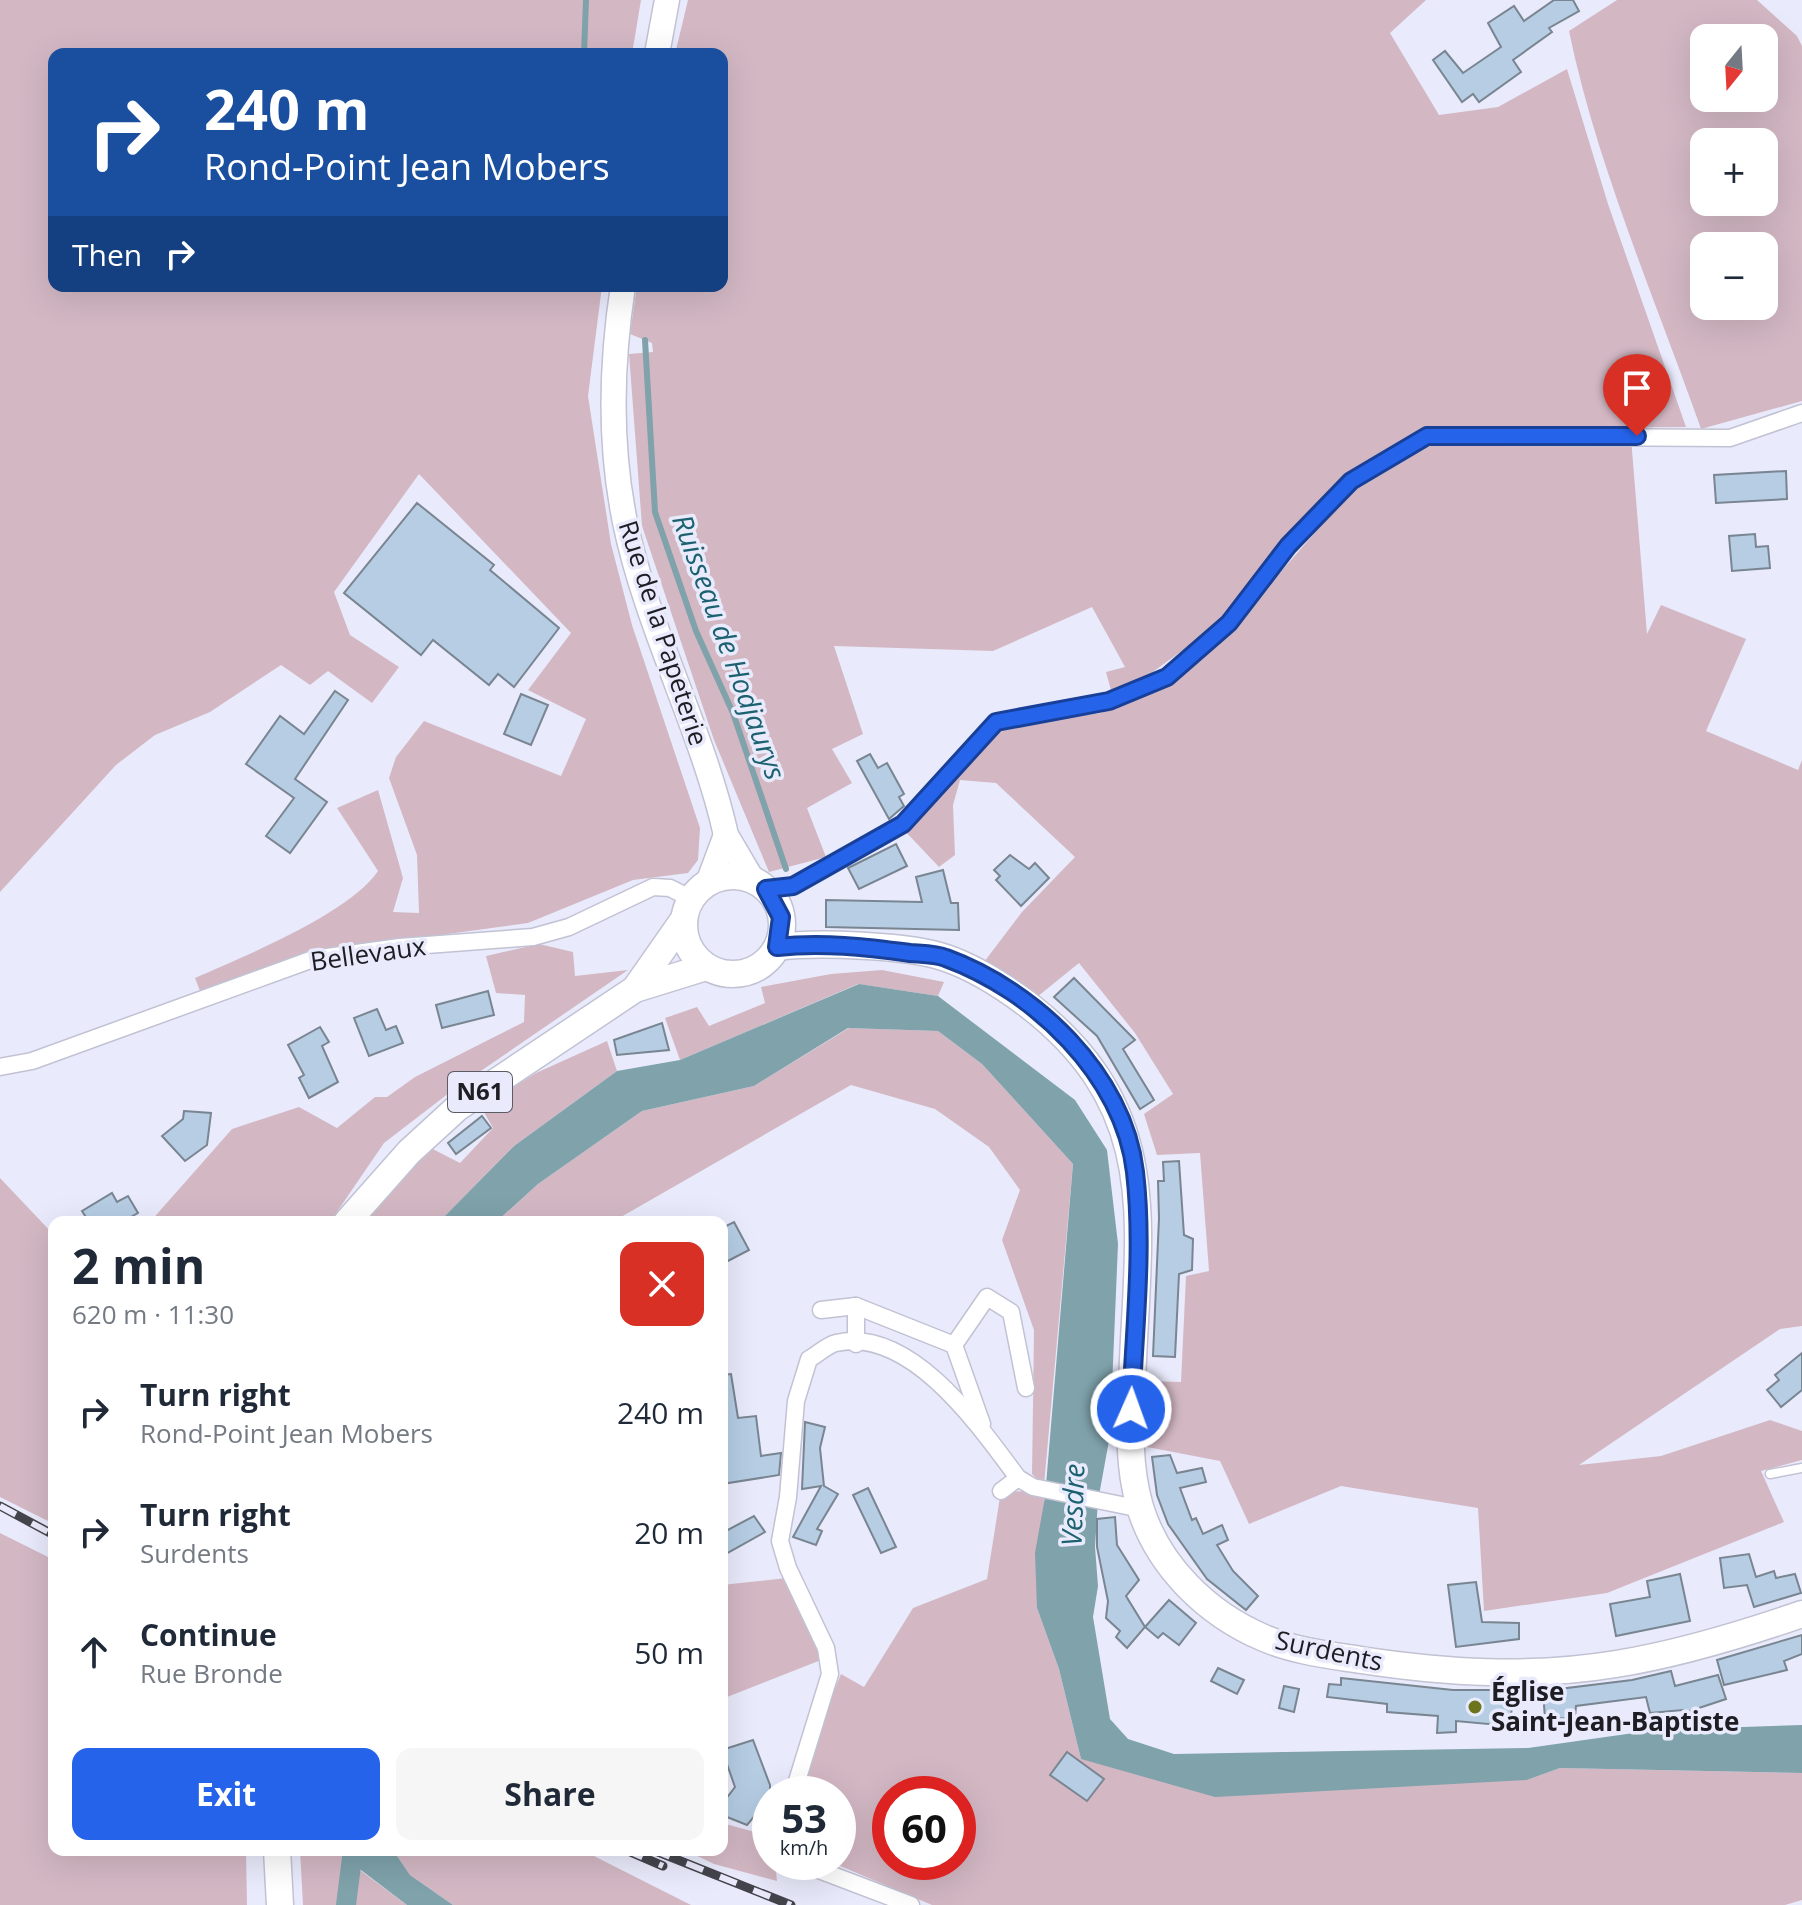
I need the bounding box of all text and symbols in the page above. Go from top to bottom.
north arrow [1690,24,1778,112]
map controls [1690,24,1778,320]
text: 240 m [204,70,370,146]
icon: right [72,80,176,184]
button: + [1690,128,1778,216]
text: Rond-Point Jean Mobers [204,142,610,191]
icon: right [158,232,202,276]
button: − [1690,232,1778,320]
text: Then [72,234,142,275]
pin [1603,354,1671,436]
icon: arrive [1615,366,1659,410]
water label: Ruisseau de Hodjaurys [664,509,796,785]
street label: Rue de la Papeterie [611,516,717,750]
street label: Bellevaux [308,927,428,979]
road number: N61 [448,1072,512,1112]
text: 2 min [72,1233,205,1298]
button: close [620,1242,704,1326]
text: 620 m · 11:30 [72,1296,234,1332]
position arrow [1089,1367,1173,1451]
text: Turn right [140,1374,291,1415]
icon: right [72,1390,116,1434]
text: 240 m [617,1392,704,1433]
text: Rond-Point Jean Mobers [140,1415,433,1451]
water label: Vesdre [1052,1463,1092,1547]
text: Turn right [140,1494,291,1535]
icon: right [72,1510,116,1554]
text: 20 m [634,1512,704,1553]
text: Surdents [140,1535,249,1571]
text: Continue [140,1614,277,1655]
street label: Surdents [1272,1621,1386,1679]
icon: ahead [72,1630,116,1674]
text: 50 m [634,1632,704,1673]
text: Rue Bronde [140,1655,283,1691]
place label: Église Saint-Jean-Baptiste [1491,1673,1739,1739]
marker: Église Saint-Jean-Baptiste [1466,1698,1484,1716]
button: Exit [72,1748,380,1840]
button: Share [396,1748,704,1840]
speed limit sign: 60 [872,1776,976,1880]
text: 53 [781,1790,827,1845]
text: km/h [780,1834,828,1861]

